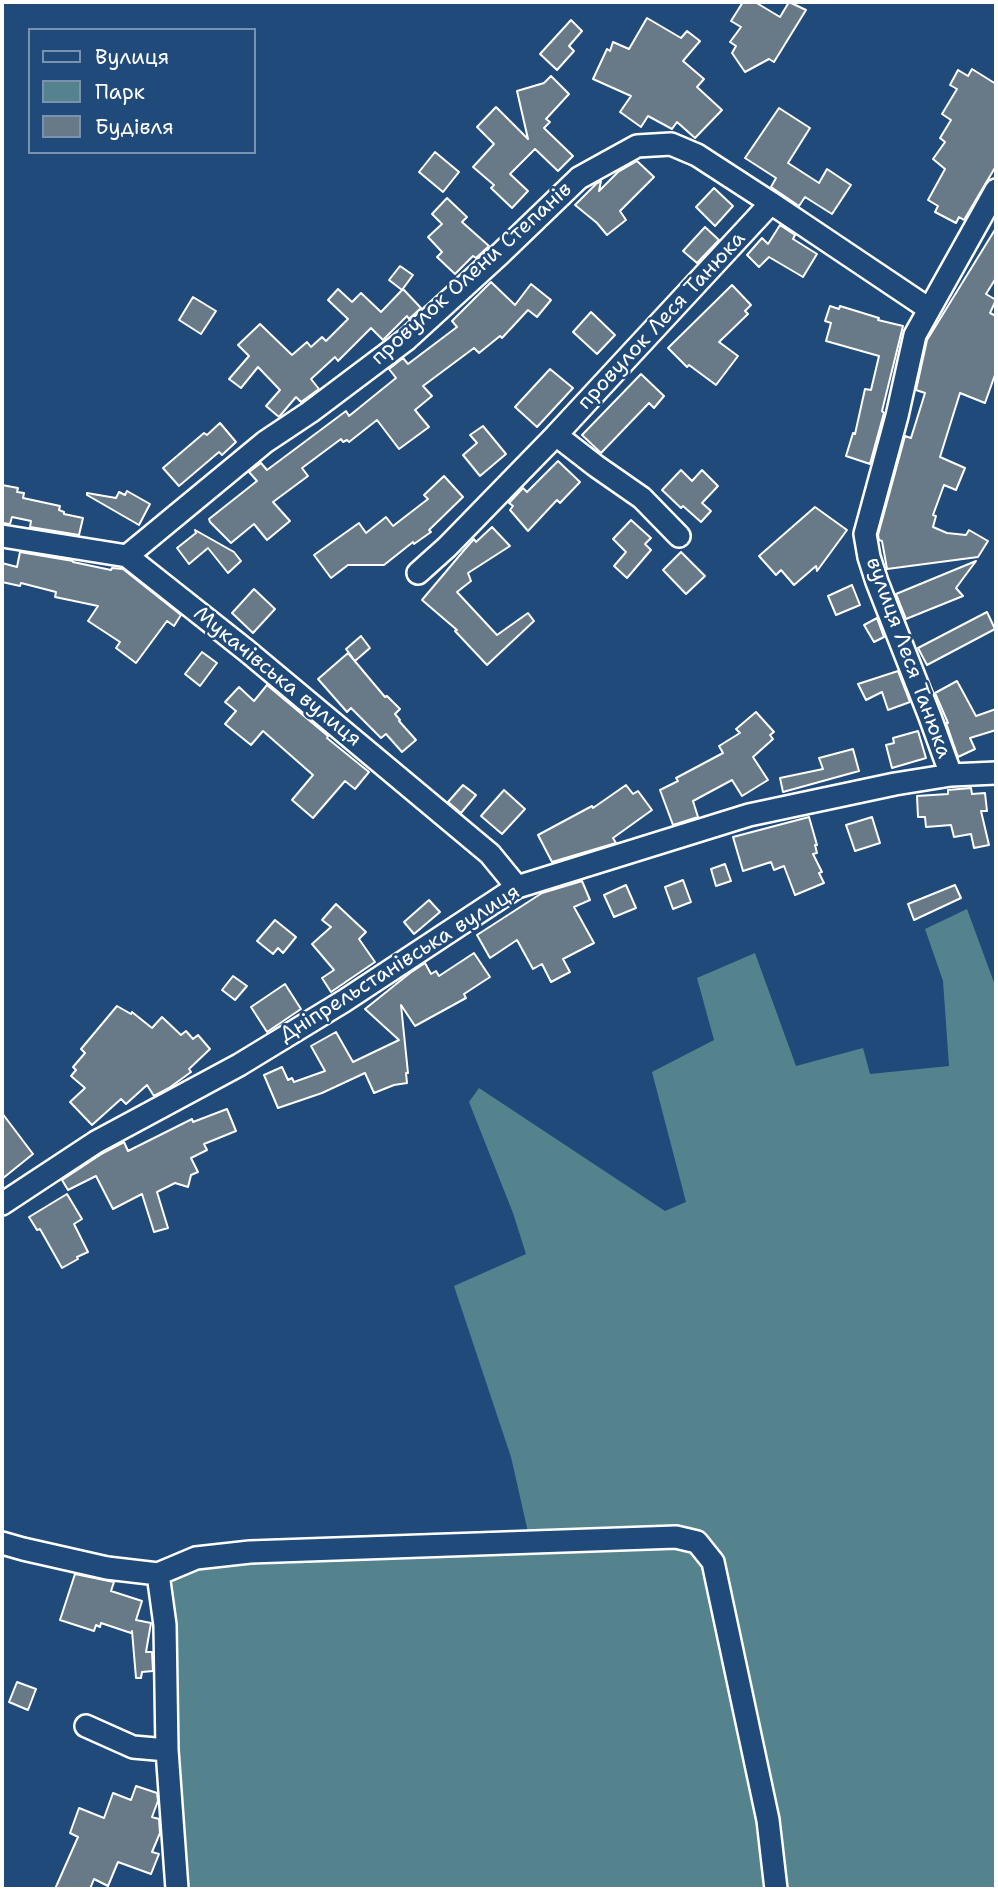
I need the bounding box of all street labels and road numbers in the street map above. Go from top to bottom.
street label: провулок Олени Степанів [366,177,578,371]
street label: провулок Леся Танюка [573,227,751,415]
street label: вулиця Леся Танюка [860,554,956,762]
street label: Мукачівська вулиця [188,602,366,752]
street label: Дніпрельстанівська вулиця [275,879,525,1049]

